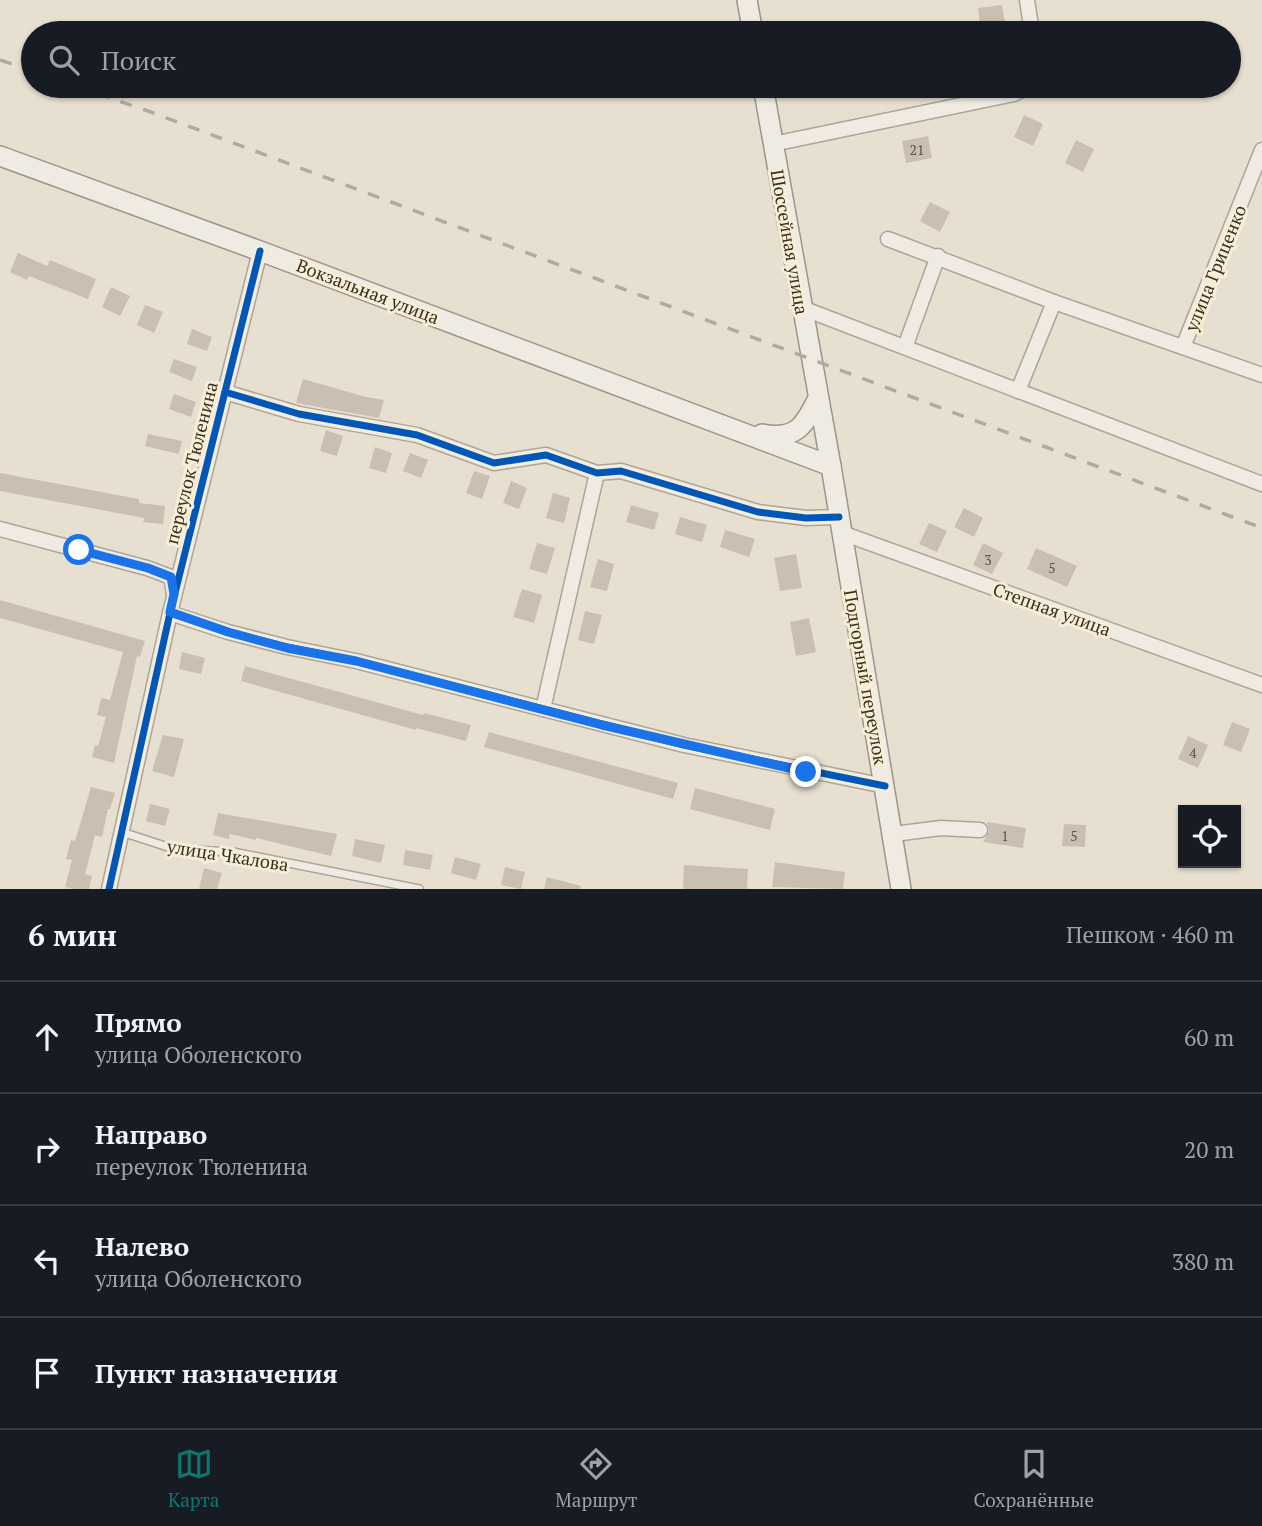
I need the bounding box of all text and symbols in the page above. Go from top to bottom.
search box [21,21,1241,98]
icon: search [45,41,83,79]
text: Поиск [101,43,176,77]
house number: 21 [910,140,924,159]
street label: Шоссейная улица [765,168,815,316]
street label: улица Гриценко [1178,201,1251,336]
street label: Вокзальная улица [293,253,443,329]
street label: переулок Тюленина [159,379,223,547]
route start [63,534,94,565]
house number: 3 [984,550,992,569]
house number: 5 [1048,558,1056,577]
street label: Степная улица [990,577,1114,641]
street label: Подгорный переулок [839,587,893,767]
house number: 4 [1189,743,1197,762]
route end [790,756,821,787]
map controls [1178,805,1241,868]
button: locate [1178,805,1241,868]
house number: 1 [1001,826,1009,845]
house number: 5 [1070,826,1078,845]
street label: улица Чкалова [165,833,290,876]
text: 6 мин [28,915,117,955]
text: Пешком · 460 m [1066,919,1234,950]
text: Прямо [95,1005,182,1039]
icon: ahead [28,1018,66,1056]
text: 60 m [1184,1022,1234,1053]
text: улица Оболенского [95,1039,302,1070]
text: Направо [95,1117,207,1151]
icon: right [28,1130,66,1168]
text: 20 m [1184,1134,1234,1165]
text: переулок Тюленина [95,1151,308,1182]
text: Налево [95,1229,189,1263]
icon: left [28,1242,66,1280]
text: 380 m [1172,1246,1234,1277]
text: улица Оболенского [95,1263,302,1294]
icon: arrive [28,1354,66,1392]
text: Пункт назначения [95,1356,338,1390]
tab: Карта [168,1445,219,1512]
tab: Маршрут [555,1445,638,1512]
tab: Сохранённые [974,1445,1094,1512]

